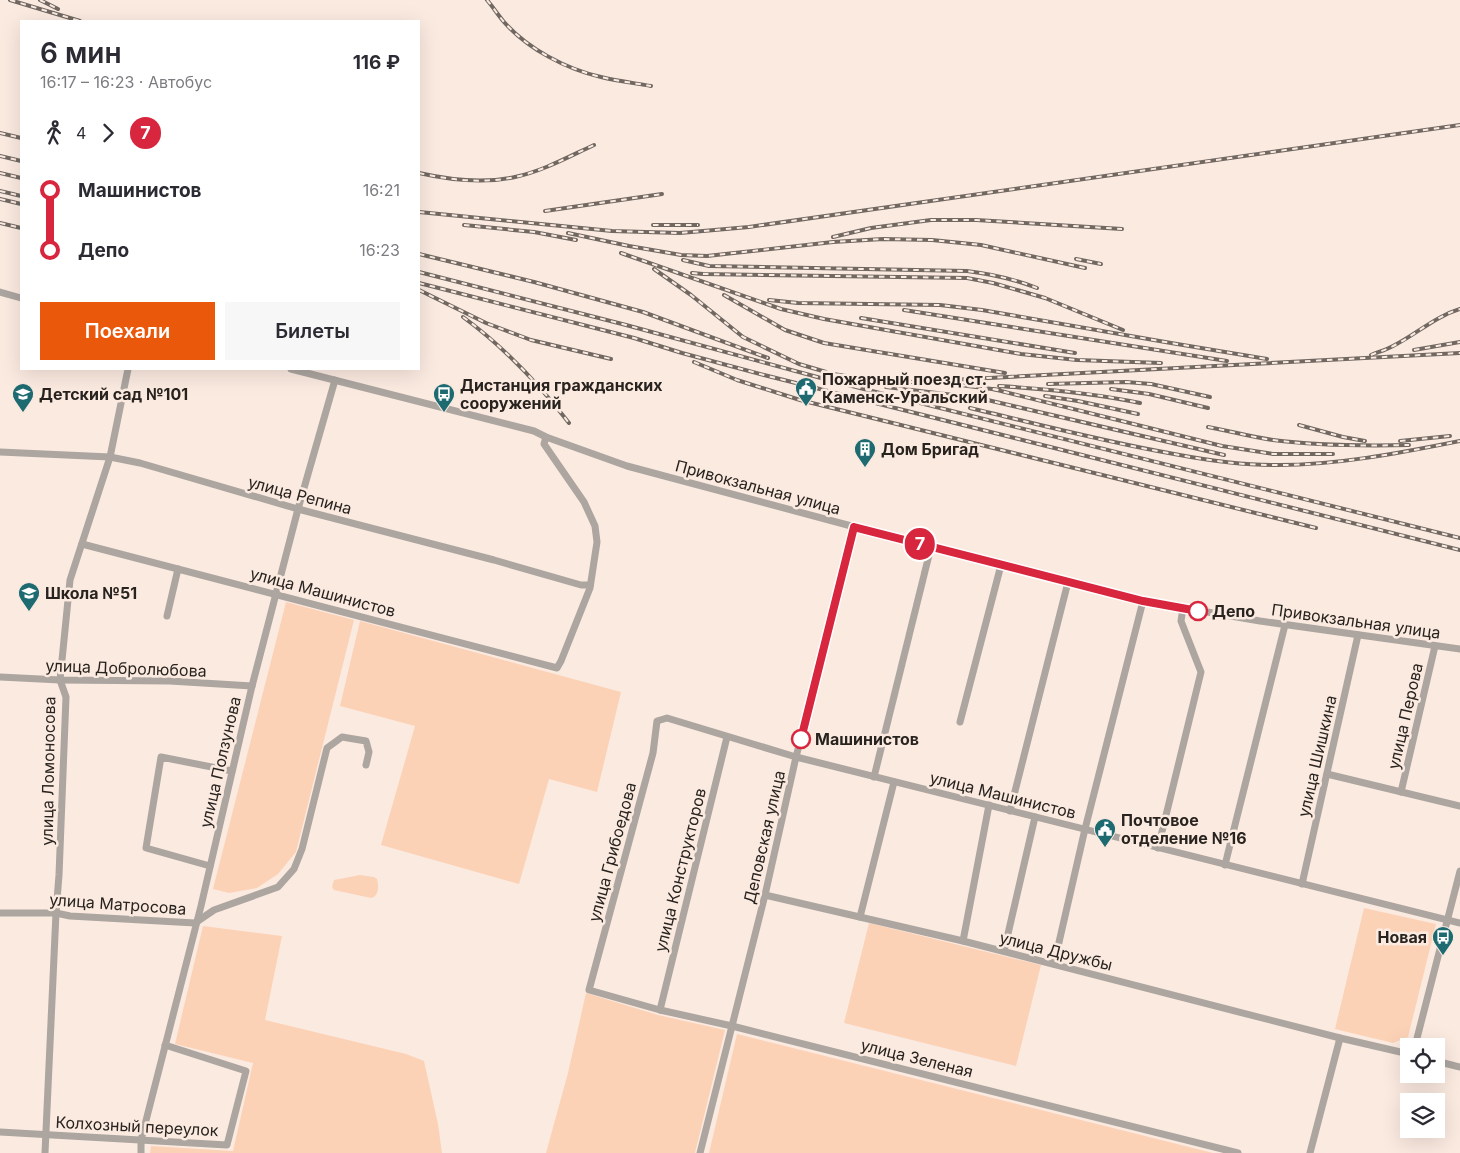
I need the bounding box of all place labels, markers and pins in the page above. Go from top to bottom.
place label: Пожарный поезд ст. Каменск-Уральский [822,369,988,407]
place label: Дистанция гражданских сооружений [460,375,663,413]
public building icon: Пожарный поезд ст. Каменск-Уральский [794,376,818,407]
school or university icon: Детский сад №101 [11,382,35,413]
bus stop icon: Дистанция гражданских сооружений [432,382,456,413]
place label: Детский сад №101 [39,384,188,404]
building icon: Дом Бригад [853,437,877,468]
place label: Дом Бригад [881,439,979,459]
school or university icon: Школа №51 [17,581,41,612]
place label: Школа №51 [45,583,137,603]
marker: Депо [1188,601,1208,621]
place label: Депо [1212,601,1255,621]
marker: Машинистов [791,729,811,749]
place label: Машинистов [815,729,919,749]
place label: Почтовое отделение №16 [1121,810,1247,848]
public building icon: Почтовое отделение №16 [1093,817,1117,848]
bus stop icon: Новая [1431,925,1455,956]
place label: Новая [1377,927,1427,947]

